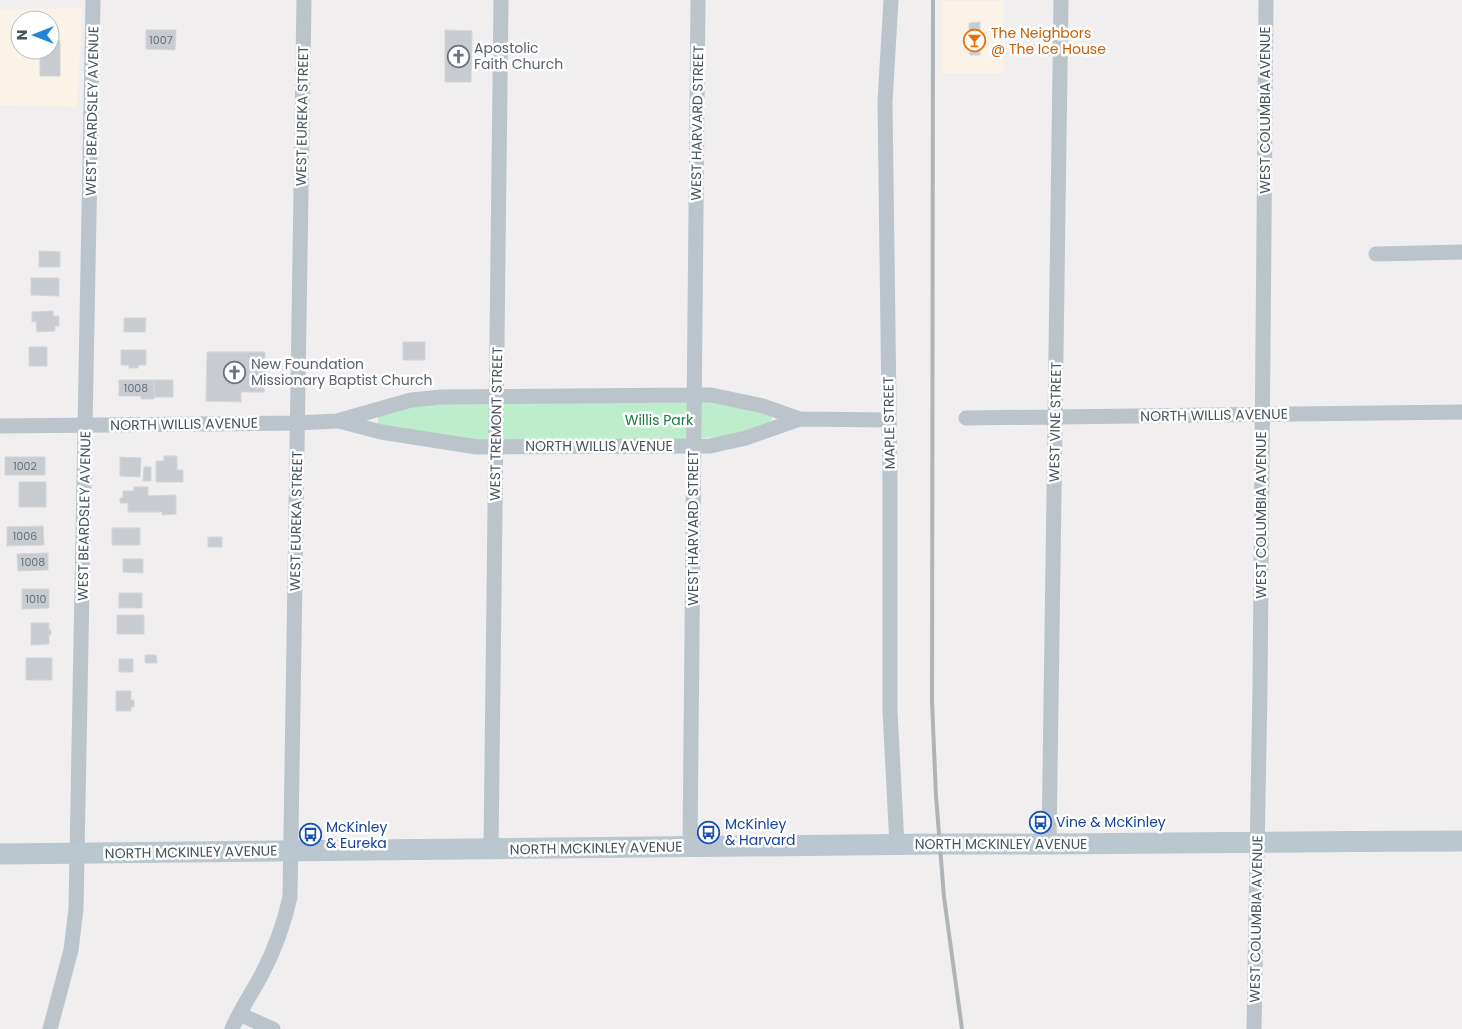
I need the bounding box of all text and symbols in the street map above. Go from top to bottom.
north arrow [10,10,60,60]
place label: The Neighbors @ The Ice House [991,23,1106,59]
street label: WEST BEARDSLEY AVENUE [81,26,103,196]
street label: WEST COLUMBIA AVENUE [1255,26,1275,194]
bar icon: The Neighbors @ The Ice House [963,29,987,53]
text: N [12,30,32,40]
house number: 1007 [149,32,173,48]
place label: Apostolic Faith Church [474,38,563,74]
church icon: Apostolic Faith Church [446,44,470,68]
street label: WEST EUREKA STREET [291,45,313,186]
street label: WEST HARVARD STREET [686,45,708,201]
street label: WEST TREMONT STREET [485,346,507,501]
place label: New Foundation Missionary Baptist Church [251,354,432,390]
church icon: New Foundation Missionary Baptist Church [223,360,247,384]
street label: WEST VINE STREET [1044,361,1066,482]
street label: MAPLE STREET [878,376,900,470]
house number: 1008 [124,380,148,396]
street label: NORTH WILLIS AVENUE [1140,404,1288,426]
park label: Willis Park [625,410,694,430]
street label: NORTH WILLIS AVENUE [110,413,258,435]
street label: WEST BEARDSLEY AVENUE [73,431,95,601]
street label: WEST COLUMBIA AVENUE [1251,431,1271,599]
street label: NORTH WILLIS AVENUE [525,436,673,456]
street label: WEST EUREKA STREET [285,450,307,591]
street label: WEST HARVARD STREET [683,450,703,606]
house number: 1002 [13,458,37,474]
house number: 1006 [13,528,37,544]
house number: 1008 [21,554,45,570]
house number: 1010 [26,591,47,607]
bus stop icon: Vine & McKinley [1028,810,1052,834]
place label: Vine & McKinley [1056,812,1166,832]
place label: McKinley & Harvard [725,814,795,850]
place label: McKinley & Eureka [326,817,387,853]
bus stop icon: McKinley & Harvard [697,820,721,844]
bus stop icon: McKinley & Eureka [298,823,322,847]
street label: NORTH MCKINLEY AVENUE [915,834,1087,854]
street label: WEST COLUMBIA AVENUE [1245,835,1267,1003]
street label: NORTH MCKINLEY AVENUE [510,836,682,860]
street label: NORTH MCKINLEY AVENUE [105,840,277,864]

